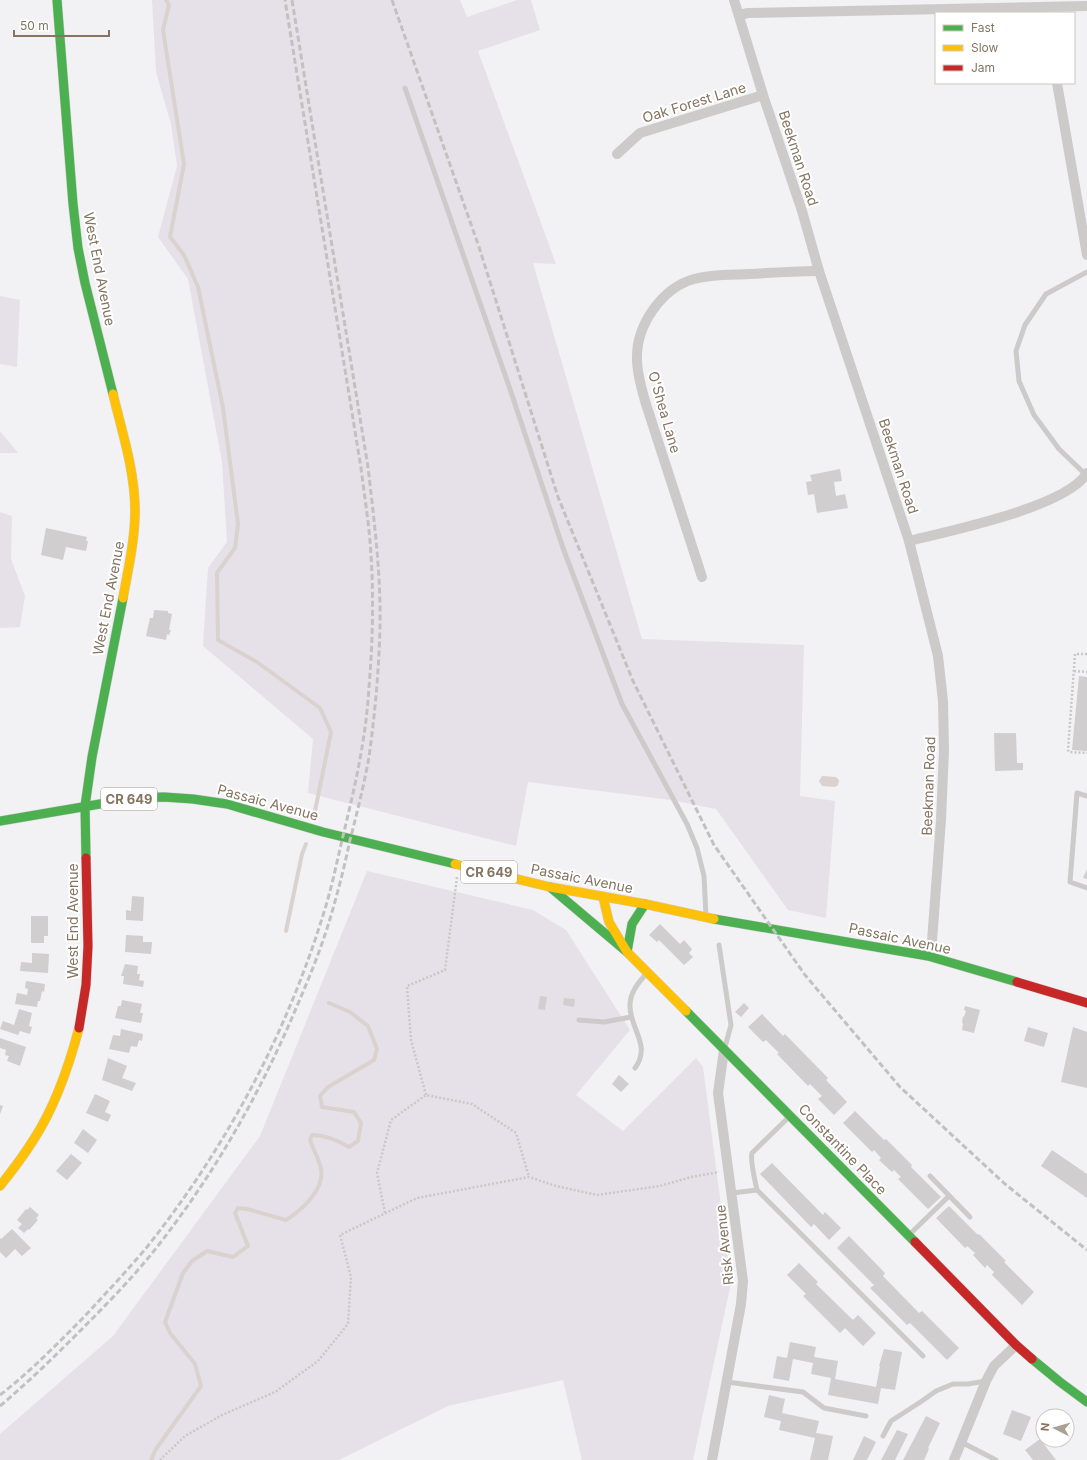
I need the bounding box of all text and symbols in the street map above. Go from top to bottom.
scale bar [14,12,109,38]
legend [935,12,1075,84]
text: 50 m [20,18,49,33]
text: Fast [971,20,995,35]
text: Slow [971,40,999,55]
text: Jam [971,60,995,75]
street label: Oak Forest Lane [640,78,748,126]
street label: Beekman Road [776,108,822,208]
street label: West End Avenue [81,211,119,327]
street label: O'Shea Lane [645,369,685,455]
street label: Beekman Road [876,416,922,516]
street label: West End Avenue [89,540,127,656]
street label: Beekman Road [918,736,938,836]
street label: Passaic Avenue [216,780,320,824]
road number: CR 649 [101,788,157,810]
street label: Passaic Avenue [529,860,635,896]
road number: CR 649 [461,861,517,883]
street label: West End Avenue [64,863,81,979]
street label: Passaic Avenue [847,919,953,957]
street label: Constantine Place [795,1100,891,1198]
street label: Risk Avenue [711,1204,737,1286]
north arrow [1035,1408,1075,1448]
text: N [1038,1422,1052,1432]

